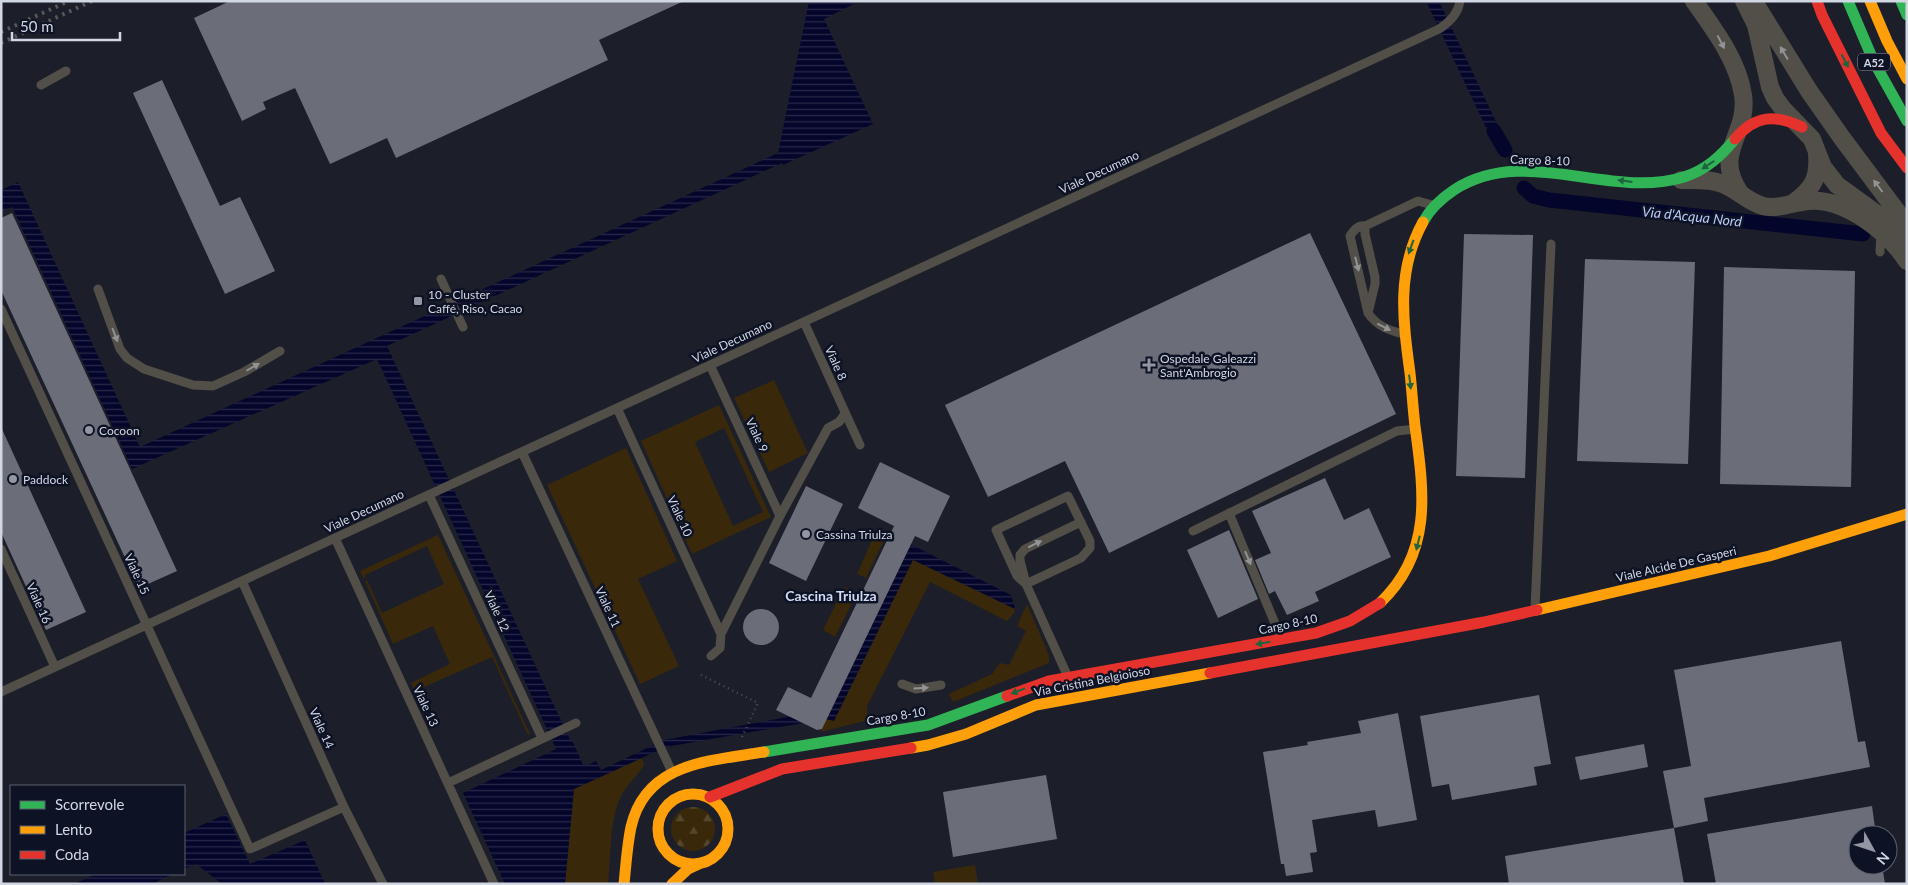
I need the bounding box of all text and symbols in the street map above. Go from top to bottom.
scale bar [12,10,120,42]
text: 50 m [20,17,54,35]
one-way arrow [1717,34,1725,49]
one-way arrow [1780,46,1789,59]
one-way arrow [1841,54,1849,68]
road number: A52 [1858,54,1890,70]
street label: Viale Decumano [1057,147,1141,197]
street label: Cargo 8-10 [1510,151,1570,169]
one-way arrow [1701,160,1715,170]
one-way arrow [1616,177,1632,185]
one-way arrow [1872,180,1883,193]
water label: Via d'Acqua Nord [1641,202,1743,230]
one-way arrow [1407,240,1415,255]
one-way arrow [1353,257,1361,272]
place label: 10 - Cluster Caffé, Riso, Cacao [428,287,523,316]
marker: 10 - Cluster Caffé, Riso, Cacao [412,295,424,307]
street label: Viale Decumano [690,316,774,366]
one-way arrow [1376,323,1391,331]
one-way arrow [111,328,119,343]
street label: Viale 8 [822,343,850,383]
place label: Ospedale Galeazzi Sant'Ambrogio [1160,351,1256,380]
marker: Ospedale Galeazzi Sant'Ambrogio [1142,358,1156,372]
one-way arrow [246,362,260,371]
one-way arrow [1406,375,1414,391]
street label: Viale 9 [743,415,771,455]
place label: Cocoon [99,423,140,438]
marker: Cocoon [83,424,95,436]
place label: Paddock [23,472,69,487]
marker: Paddock [7,473,19,485]
street label: Viale Decumano [322,486,406,536]
street label: Viale 10 [664,493,696,539]
place label: Cassina Triulza [816,527,893,542]
marker: Cassina Triulza [800,528,812,540]
one-way arrow [1414,536,1422,551]
one-way arrow [1028,540,1042,548]
street label: Viale Alcide De Gasperi [1614,543,1738,585]
street label: Viale 15 [121,551,153,597]
one-way arrow [1245,551,1253,565]
street label: Viale 16 [23,580,55,626]
street label: Viale 11 [592,584,624,630]
district label: Cascina Triulza [785,587,877,604]
street label: Viale 12 [481,588,513,634]
street label: Cargo 8-10 [1257,610,1319,638]
one-way arrow [1254,640,1270,648]
street label: Via Cristina Belgioioso [1033,662,1152,700]
street label: Viale 13 [410,683,442,729]
one-way arrow [914,683,930,691]
one-way arrow [1010,688,1025,695]
street label: Cargo 8-10 [865,703,927,729]
street label: Viale 14 [306,705,338,751]
legend [10,785,185,875]
text: Scorrevole [55,795,125,813]
text: Lento [55,820,92,838]
north arrow [1848,825,1898,875]
text: Coda [55,845,89,863]
text: N [1873,849,1893,868]

